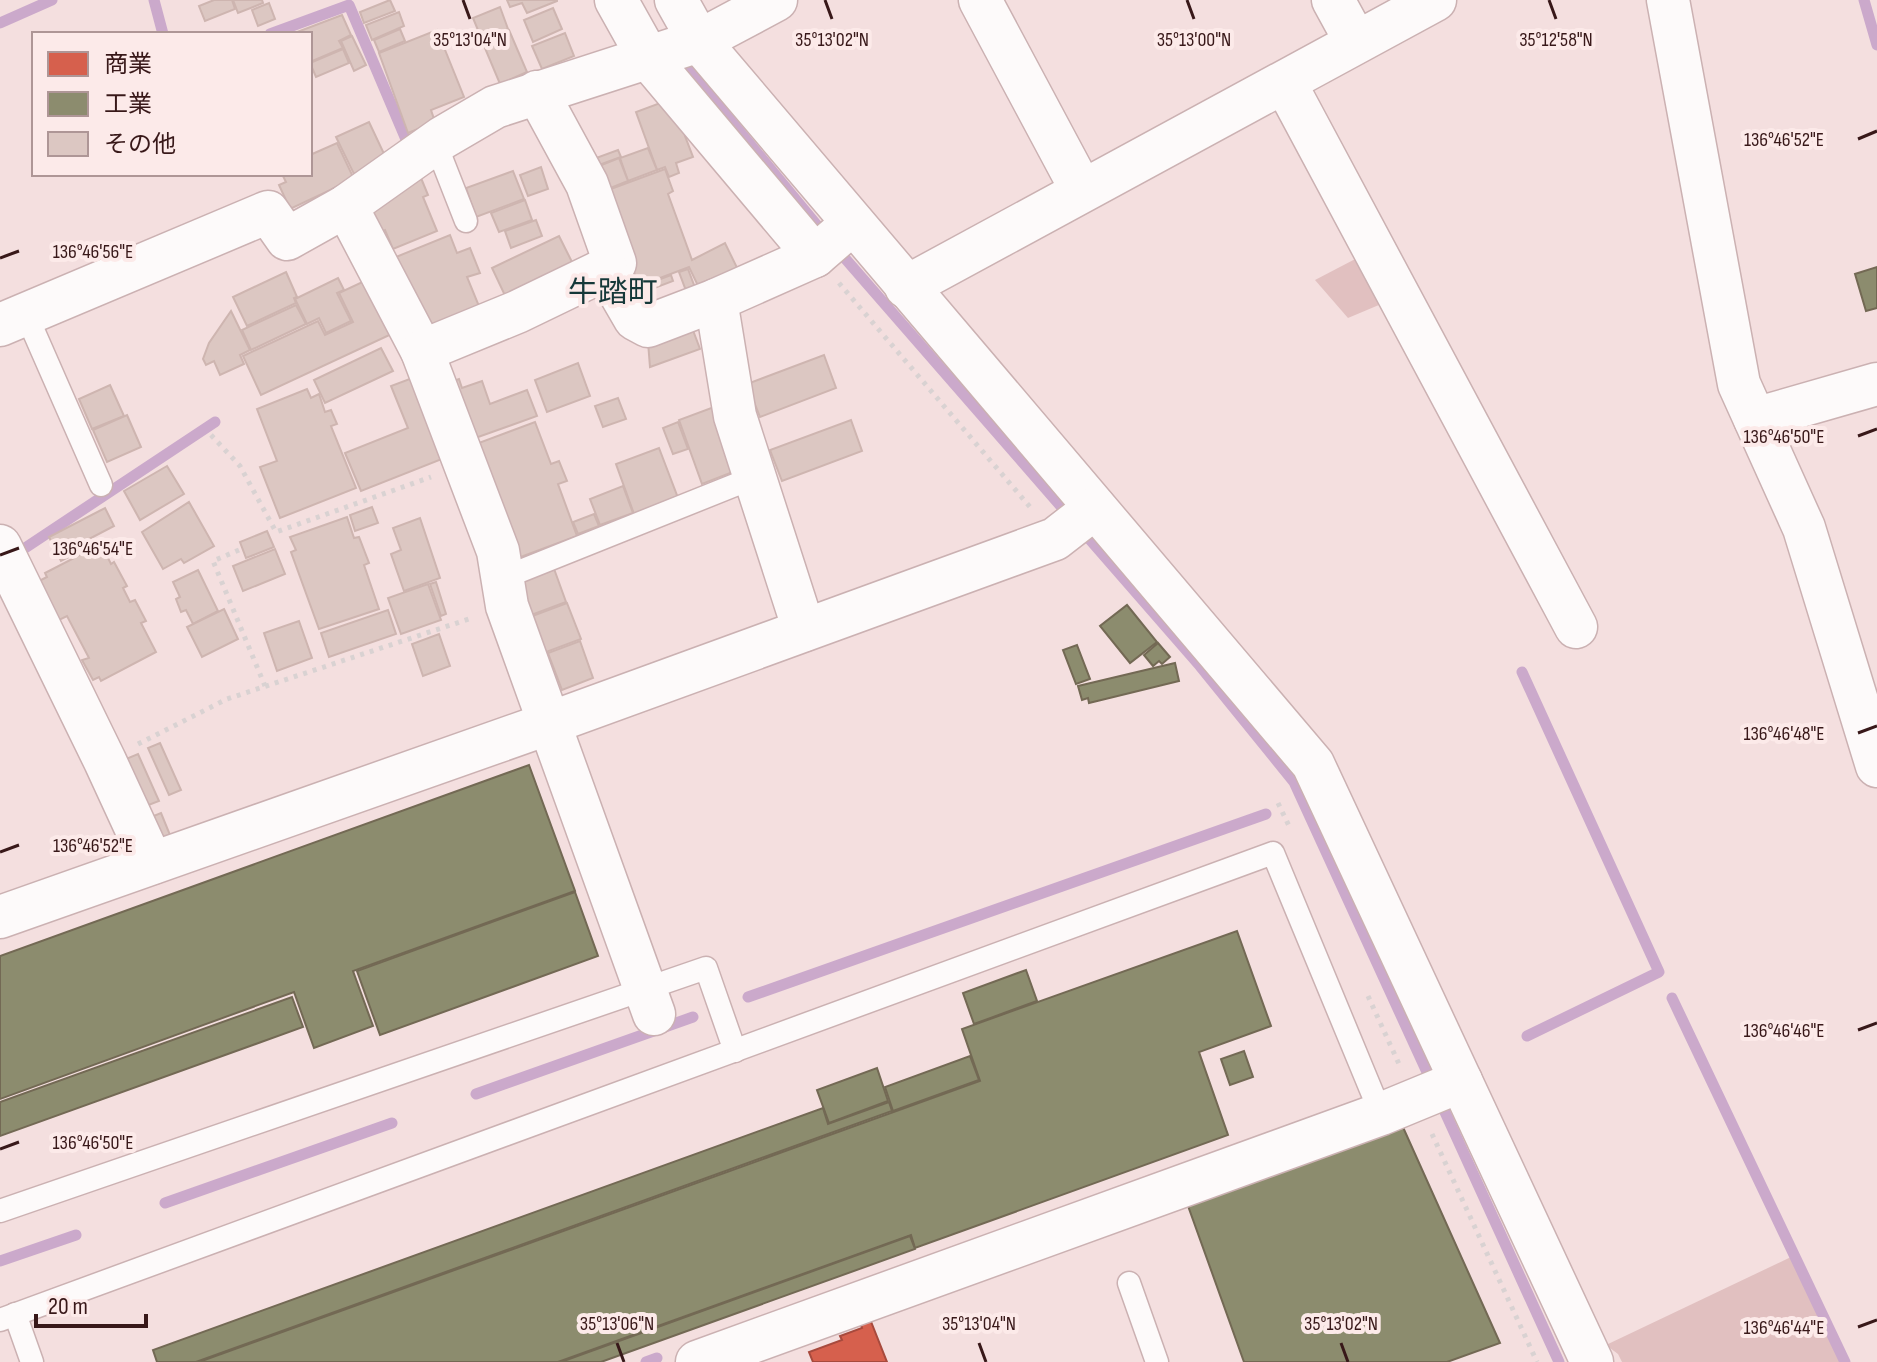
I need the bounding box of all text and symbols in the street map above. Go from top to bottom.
text: 35°13'04"N [433,28,507,52]
text: 35°13'02"N [795,28,869,52]
text: 35°13'00"N [1157,28,1231,52]
text: 35°12'58"N [1519,28,1593,52]
legend [32,32,312,176]
text: 商業 [104,50,152,79]
text: 工業 [104,90,152,119]
text: 136°46'52"E [1744,128,1824,152]
text: その他 [104,130,176,159]
text: 136°46'56"E [53,240,133,264]
district label: 牛踏町 [568,275,658,311]
text: 136°46'50"E [1744,425,1824,449]
text: 136°46'54"E [53,537,133,561]
text: 136°46'48"E [1744,722,1825,746]
text: 136°46'52"E [53,834,133,858]
text: 136°46'46"E [1743,1019,1825,1043]
text: 136°46'50"E [53,1131,133,1155]
scale bar [36,1278,146,1328]
text: 20 m [48,1292,88,1321]
text: 35°13'06"N [580,1312,654,1336]
text: 35°13'04"N [942,1312,1016,1336]
text: 35°13'02"N [1304,1312,1378,1336]
text: 136°46'44"E [1744,1316,1824,1340]

